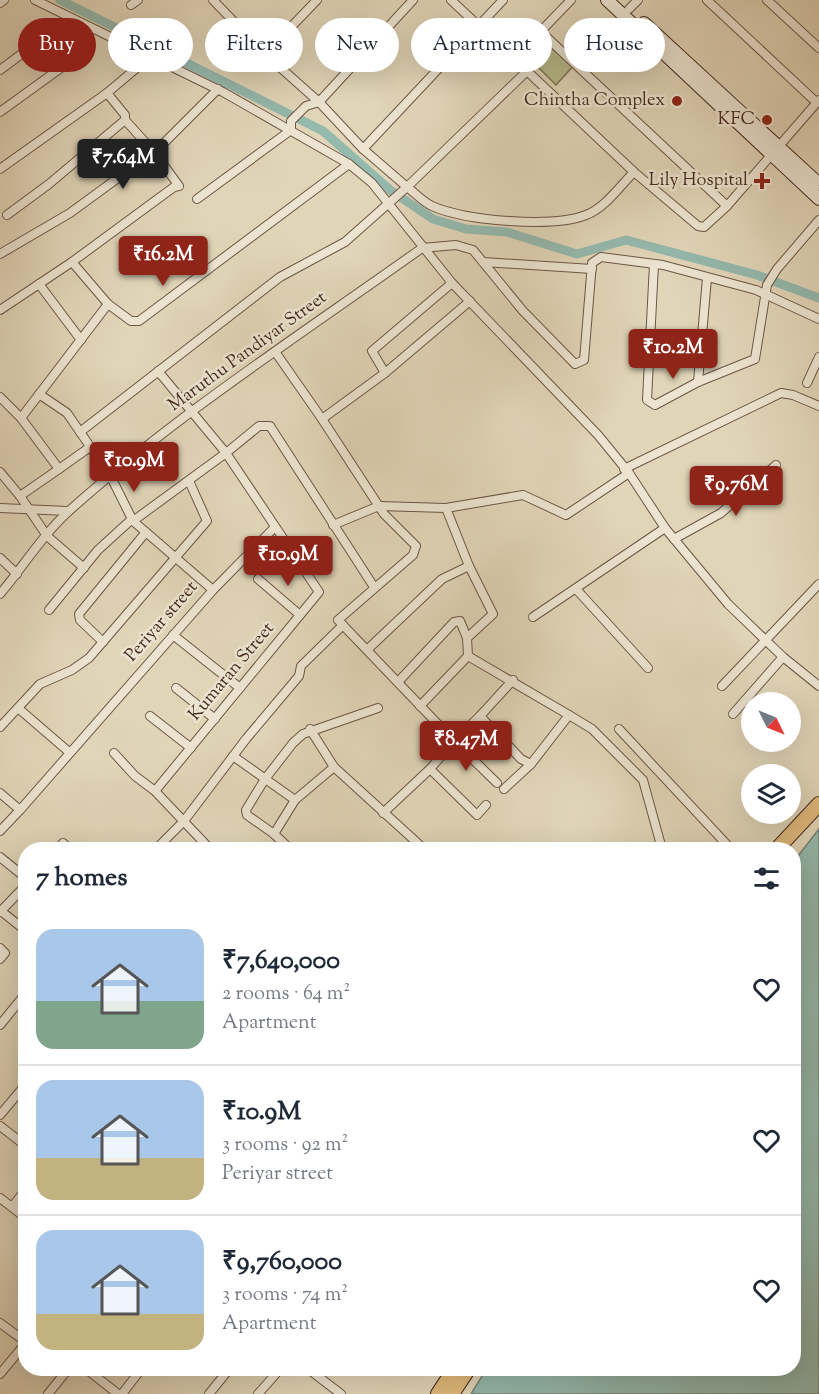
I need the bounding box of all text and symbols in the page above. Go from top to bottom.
chip: Buy [18,18,96,72]
chip: Rent [108,18,193,72]
chip: Filters [205,18,303,72]
chip: New [315,18,399,72]
chip: Apartment [411,18,552,72]
chip: House [564,18,665,72]
place label: Chintha Complex [524,88,665,114]
marker: Chintha Complex [670,94,684,108]
place label: KFC [717,107,755,133]
marker: KFC [760,113,774,127]
pin: ₹7.64M [74,139,172,190]
text: ₹7.64M [91,144,155,173]
place label: Lily Hospital [649,168,748,194]
marker: Lily Hospital [753,172,771,190]
pin: ₹16.2M [114,236,212,287]
text: ₹16.2M [133,241,193,270]
street label: Maruthu Pandiyar Street [163,286,333,418]
pin: ₹10.2M [624,329,722,380]
text: ₹10.2M [643,334,703,363]
pin: ₹10.9M [85,442,183,493]
text: ₹10.9M [104,447,164,476]
pin: ₹9.76M [687,466,785,517]
text: ₹9.76M [704,471,768,500]
pin: ₹10.9M [239,536,337,587]
text: ₹10.9M [258,541,318,570]
street label: Periyar street [119,576,205,668]
street label: Kumaran Street [183,617,281,727]
north arrow [741,692,801,752]
map controls [741,692,801,824]
pin: ₹8.47M [417,721,515,772]
text: ₹8.47M [434,726,498,755]
button: layers [741,764,801,824]
text: 7 homes [36,860,127,897]
icon: filters [750,862,783,895]
text: ₹7,640,000 [222,943,340,980]
icon: home [84,953,156,1025]
icon: heart [750,973,783,1006]
text: 2 rooms · 64 m² [222,980,350,1009]
text: Apartment [222,1009,317,1038]
text: ₹10.9M [222,1094,301,1131]
icon: home [84,1104,156,1176]
icon: heart [750,1124,783,1157]
text: 3 rooms · 92 m² [222,1131,348,1160]
text: Periyar street [222,1160,333,1189]
text: ₹9,760,000 [222,1244,342,1281]
icon: home [84,1254,156,1326]
icon: heart [750,1274,783,1307]
text: 3 rooms · 74 m² [222,1281,348,1310]
text: Apartment [222,1310,317,1339]

